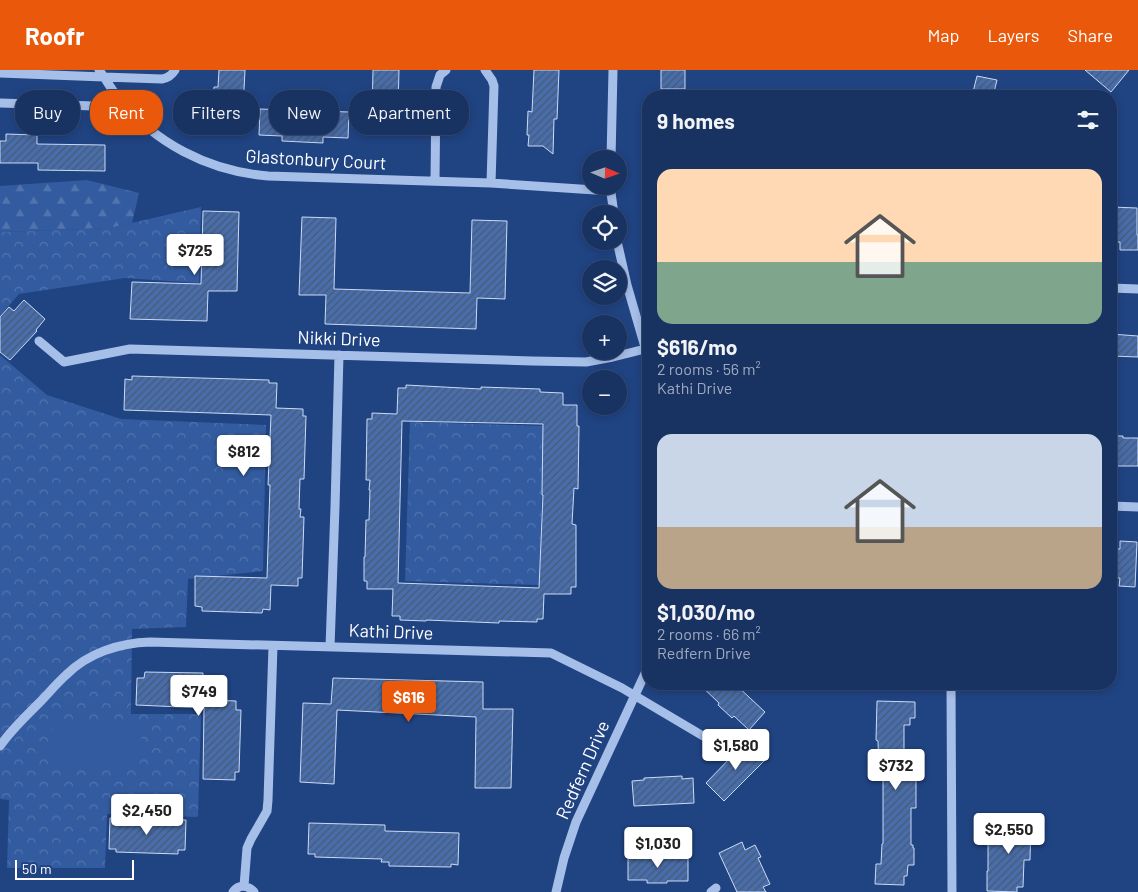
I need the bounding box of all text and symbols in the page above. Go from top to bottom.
text: Roofr [25,21,84,50]
text: Map [927,24,959,46]
text: Layers [987,24,1040,46]
text: Share [1068,24,1113,46]
chip: Buy [15,90,80,135]
chip: Rent [90,90,163,135]
chip: Filters [173,90,259,135]
chip: New [269,90,339,135]
chip: Apartment [349,90,469,135]
icon: filters [1074,106,1102,134]
text: 9 homes [657,108,735,133]
street label: Glastonbury Court [245,144,387,174]
north arrow [582,150,628,195]
map controls [582,150,627,415]
icon: home [835,201,925,291]
button: locate [582,205,627,250]
pin: $725 [165,234,225,276]
text: $725 [178,240,212,259]
button: layers [582,260,627,305]
button: + [582,315,627,360]
street label: Nikki Drive [297,326,381,350]
text: $616/mo [657,334,737,359]
text: 2 rooms · 56 m² [657,359,761,378]
button: − [582,370,627,415]
text: Kathi Drive [657,378,732,397]
pin: $812 [214,434,274,477]
text: $812 [228,441,260,460]
icon: home [835,466,925,556]
text: $1,030/mo [657,599,755,624]
street label: Kathi Drive [348,619,434,643]
text: 2 rooms · 66 m² [657,624,761,643]
text: Redfern Drive [657,643,751,662]
pin: $749 [169,674,229,717]
pin: $616 [379,680,439,723]
text: $749 [181,681,217,700]
text: $616 [393,687,425,706]
street label: Redfern Drive [551,717,614,822]
pin: $1,580 [695,728,777,771]
text: $1,580 [713,735,759,754]
pin: $732 [866,748,926,791]
text: $732 [879,755,913,774]
pin: $2,450 [106,794,188,836]
text: $2,450 [122,800,172,819]
pin: $2,550 [968,812,1050,855]
text: $2,550 [985,819,1033,838]
pin: $1,030 [617,826,699,869]
text: $1,030 [635,833,681,852]
scale bar [15,857,134,880]
text: 50 m [22,860,51,877]

